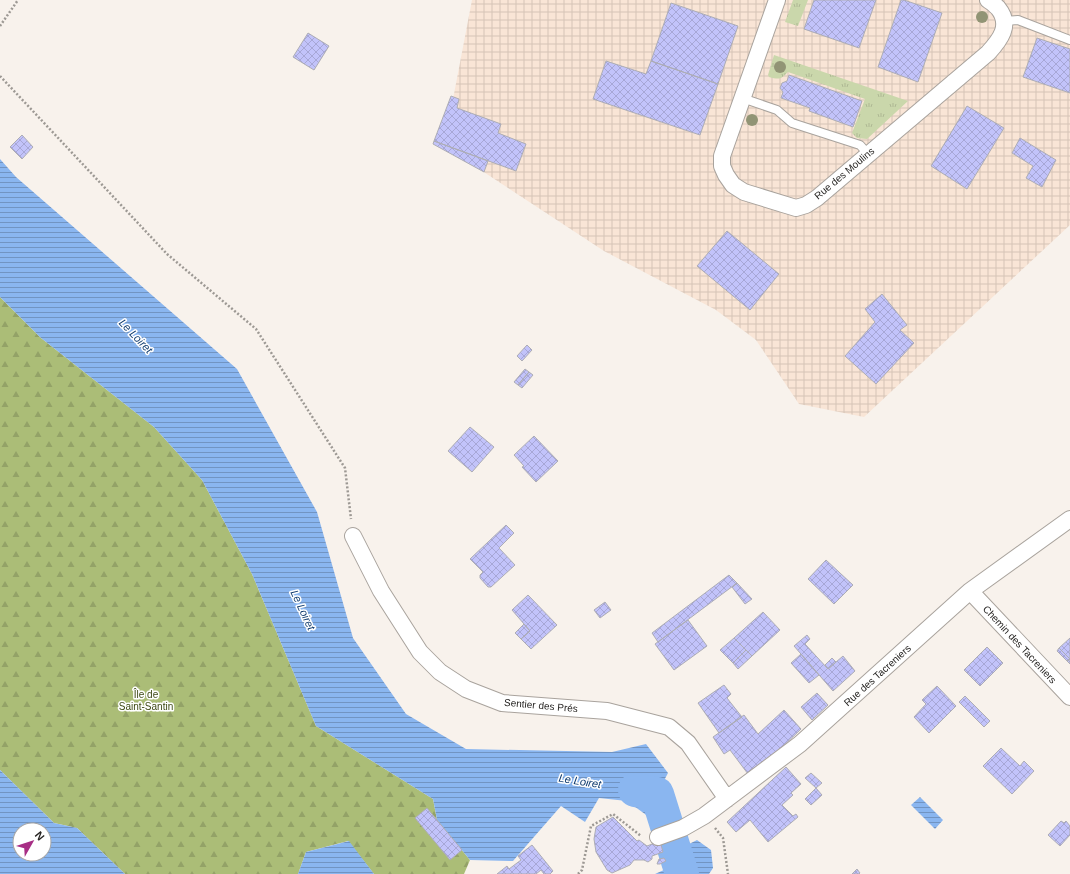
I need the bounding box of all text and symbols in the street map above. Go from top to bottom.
street label: Rue des Moulins [812,145,876,202]
water label: Le Loiret [117,316,156,356]
water label: Le Loiret [289,588,318,633]
street label: Chemin des Tacreniers [981,603,1058,685]
street label: Rue des Tacreniers [842,643,913,708]
park label: Île de Saint-Santin [119,688,173,712]
street label: Sentier des Prés [504,697,578,714]
water label: Le Loiret [558,772,603,790]
north arrow [12,822,52,862]
text: N [33,829,47,843]

